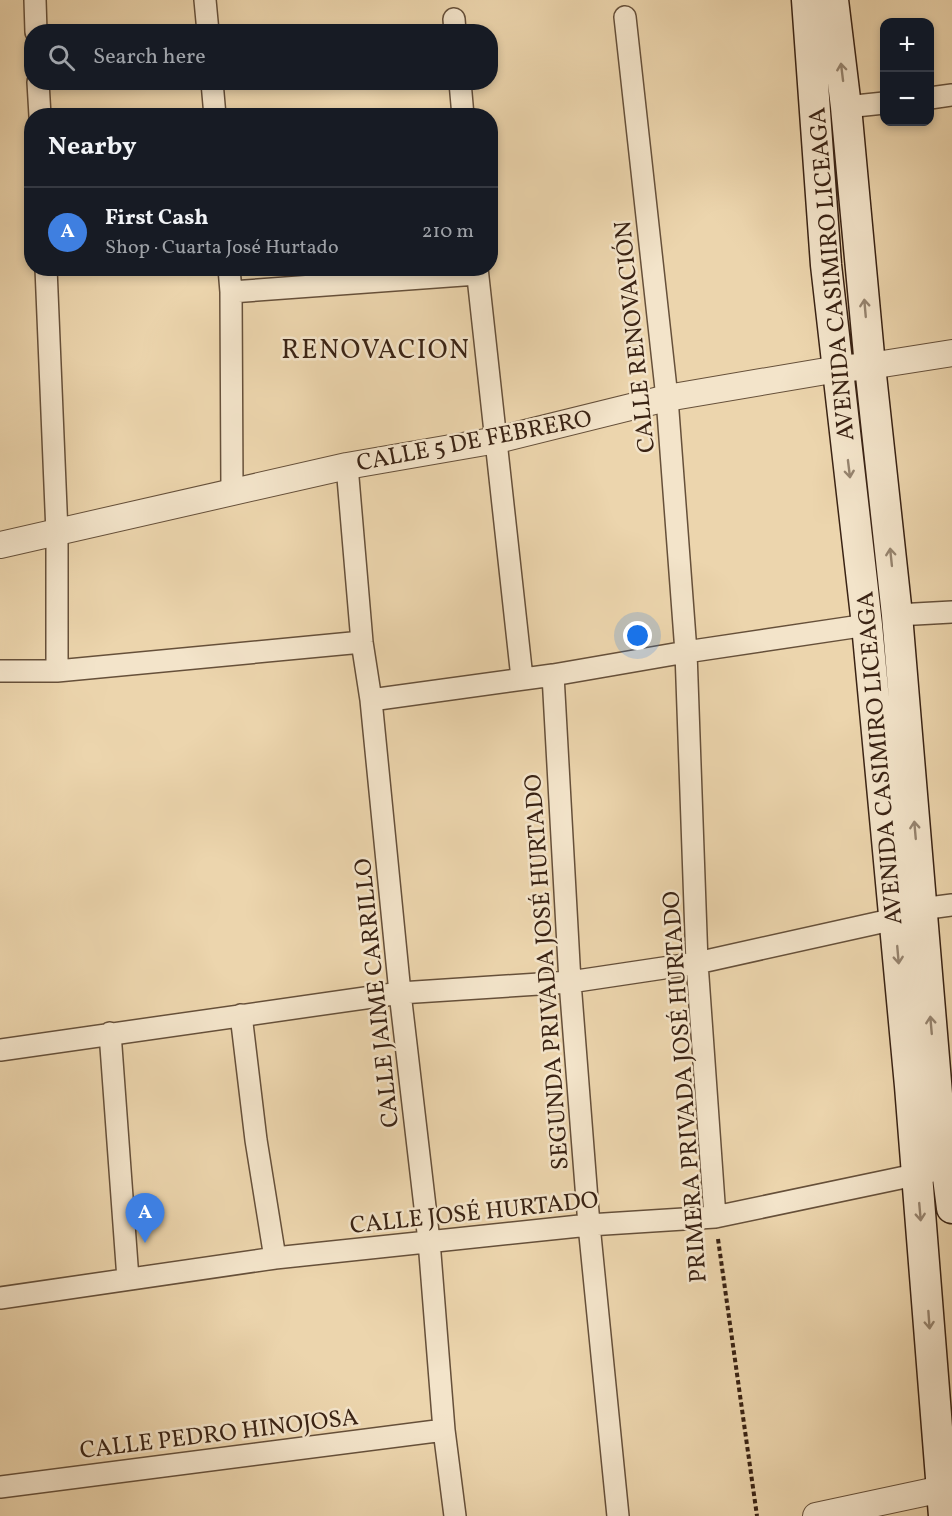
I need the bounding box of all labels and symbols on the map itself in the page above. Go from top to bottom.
one-way arrow [836,63,847,82]
street label: AVENIDA CASIMIRO LICEAGA [801,106,865,442]
street label: CALLE RENOVACIÓN [607,219,665,454]
one-way arrow [859,298,870,318]
district label: RENOVACION [281,332,471,370]
street label: CALLE 5 DE FEBRERO [354,402,595,481]
one-way arrow [844,458,855,478]
one-way arrow [885,548,896,567]
street label: AVENIDA CASIMIRO LICEAGA [849,590,913,926]
your location [623,621,652,650]
street label: SEGUNDA PRIVADA JOSÉ HURTADO [517,773,579,1171]
one-way arrow [909,821,920,841]
street label: CALLE JAIME CARRILLO [347,856,409,1129]
street label: PRIMERA PRIVADA JOSÉ HURTADO [655,890,717,1284]
one-way arrow [893,945,904,965]
one-way arrow [925,1015,936,1035]
street label: CALLE JOSÉ HURTADO [348,1184,600,1244]
pin: A [126,1194,164,1243]
one-way arrow [915,1202,926,1222]
one-way arrow [923,1309,934,1329]
street label: CALLE PEDRO HINOJOSA [78,1401,361,1469]

